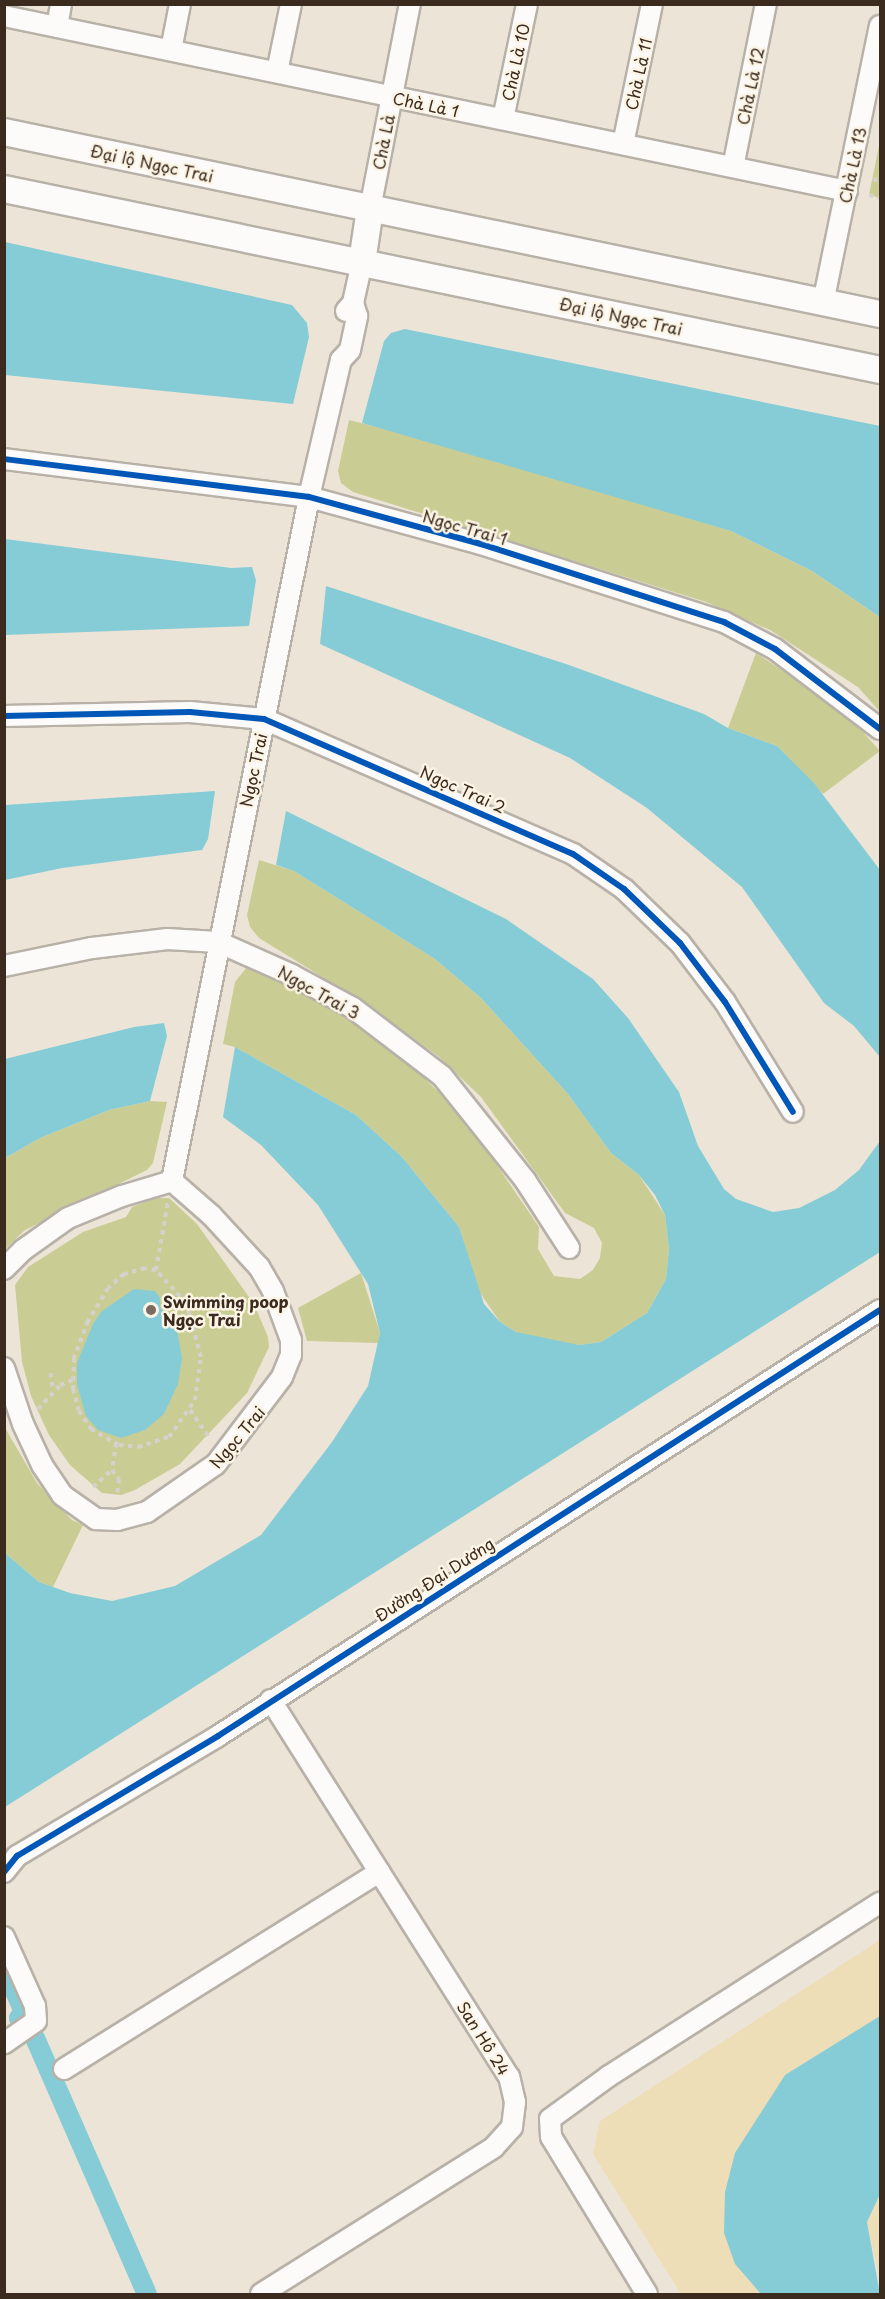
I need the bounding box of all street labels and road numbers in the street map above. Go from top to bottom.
street label: Chà Là 10 [497,21,533,103]
street label: Chà Là 11 [621,36,655,112]
street label: Chà Là 12 [732,45,768,127]
street label: Chà Là 1 [391,88,461,120]
street label: Chà Là [368,113,398,171]
street label: Chà Là 13 [834,125,870,205]
street label: Đại lộ Ngọc Trai [88,140,216,186]
street label: Đại lộ Ngọc Trai [557,293,685,339]
street label: Ngọc Trai 1 [420,506,510,548]
street label: Ngọc Trai [236,731,270,809]
street label: Ngọc Trai 2 [417,761,509,817]
street label: Ngọc Trai 3 [274,961,364,1023]
street label: Ngọc Trai [205,1402,269,1472]
street label: Đường Đại Dương [371,1533,497,1625]
street label: San Hô 24 [454,1998,514,2078]

